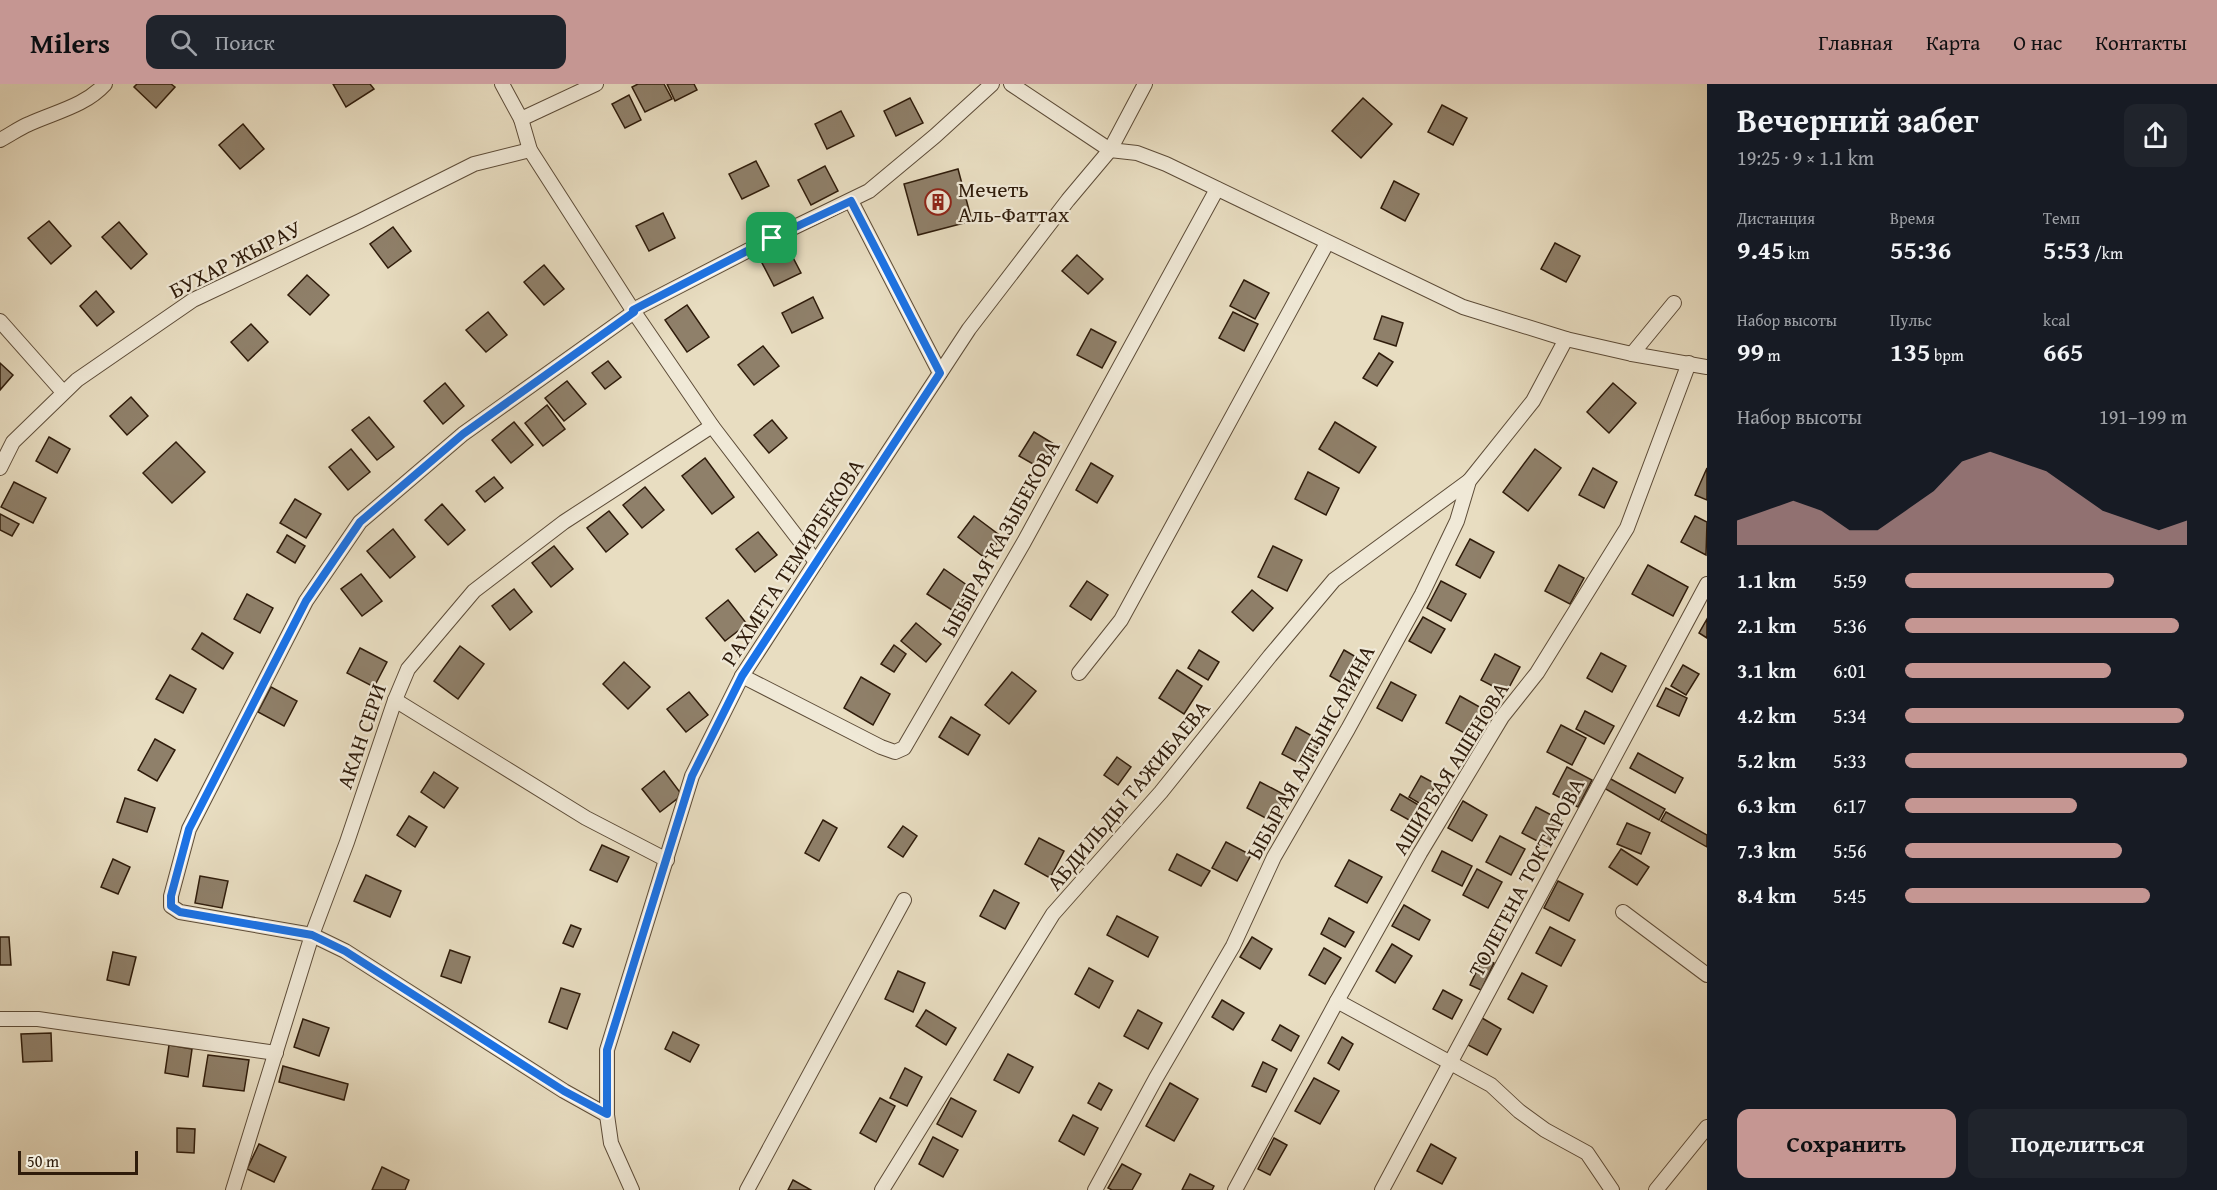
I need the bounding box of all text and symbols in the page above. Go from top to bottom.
search box [146,15,566,69]
text: Milers [30,22,110,63]
icon: search [167,26,200,59]
text: Поиск [215,26,275,58]
text: Главная [1818,27,1893,58]
text: Карта [1926,27,1980,58]
text: О нас [2013,27,2062,58]
text: Контакты [2095,27,2187,58]
text: Вечерний забег [1737,96,1979,144]
button: share [2124,104,2187,167]
text: 19:25 · 9 × 1.1 km [1737,143,1874,172]
place label: Мечеть Аль-Фаттах [958,173,1070,230]
building icon: Мечеть Аль-Фаттах [923,187,953,217]
text: Дистанция [1737,206,1815,230]
text: Время [1890,206,1935,230]
text: Темп [2043,206,2080,230]
street label: БУХАР ЖЫРАУ [163,212,307,306]
pin [746,212,797,263]
icon: arrive [755,221,788,254]
text: 9.45 [1737,230,1785,269]
text: 55:36 [1890,230,1951,269]
text: 5:53 [2043,230,2091,269]
text: km [1785,241,1809,265]
text: /km [2091,241,2123,265]
text: Набор высоты [1737,308,1837,332]
text: Пульс [1890,308,1932,332]
text: kcal [2043,308,2070,332]
text: 99 [1737,332,1764,371]
text: 135 [1890,332,1930,371]
text: 665 [2043,332,2083,371]
text: m [1764,343,1781,367]
text: bpm [1930,343,1964,367]
text: Набор высоты [1737,402,1862,431]
text: 191–199 m [2099,402,2187,431]
street label: ЫБЫРАЯ КАЗЫБЕКОВА [932,433,1068,642]
street label: РАХМЕТА ТЕМИРБЕКОВА [713,452,872,672]
text: 1.1 km [1737,566,1796,595]
text: 5:59 [1833,566,1867,595]
text: 2.1 km [1737,611,1796,640]
text: 5:36 [1833,611,1867,640]
street label: ЫБЫРАЯ АЛТЫНСАРИНА [1238,638,1383,865]
text: 3.1 km [1737,656,1796,685]
text: 6:01 [1833,656,1867,685]
street label: АШИРБАЯ АШЕНОВА [1384,675,1517,861]
street label: АКАН СЕРИ [328,679,394,793]
street label: АБДИЛЬДЫ ТАЖИБАЕВА [1039,692,1218,897]
text: 4.2 km [1737,701,1796,730]
text: 5:34 [1833,701,1867,730]
text: 5.2 km [1737,746,1796,775]
text: 5:33 [1833,746,1867,775]
street label: ТОЛЕГЕНА ТОКТАРОВА [1460,771,1592,982]
text: 6.3 km [1737,791,1796,820]
text: 6:17 [1833,791,1867,820]
text: 7.3 km [1737,836,1796,865]
text: 5:56 [1833,836,1867,865]
text: 8.4 km [1737,881,1796,910]
text: 5:45 [1833,881,1867,910]
button: Сохранить [1737,1109,1956,1178]
button: Поделиться [1968,1109,2187,1178]
scale bar [18,1148,138,1176]
text: 50 m [27,1149,59,1173]

